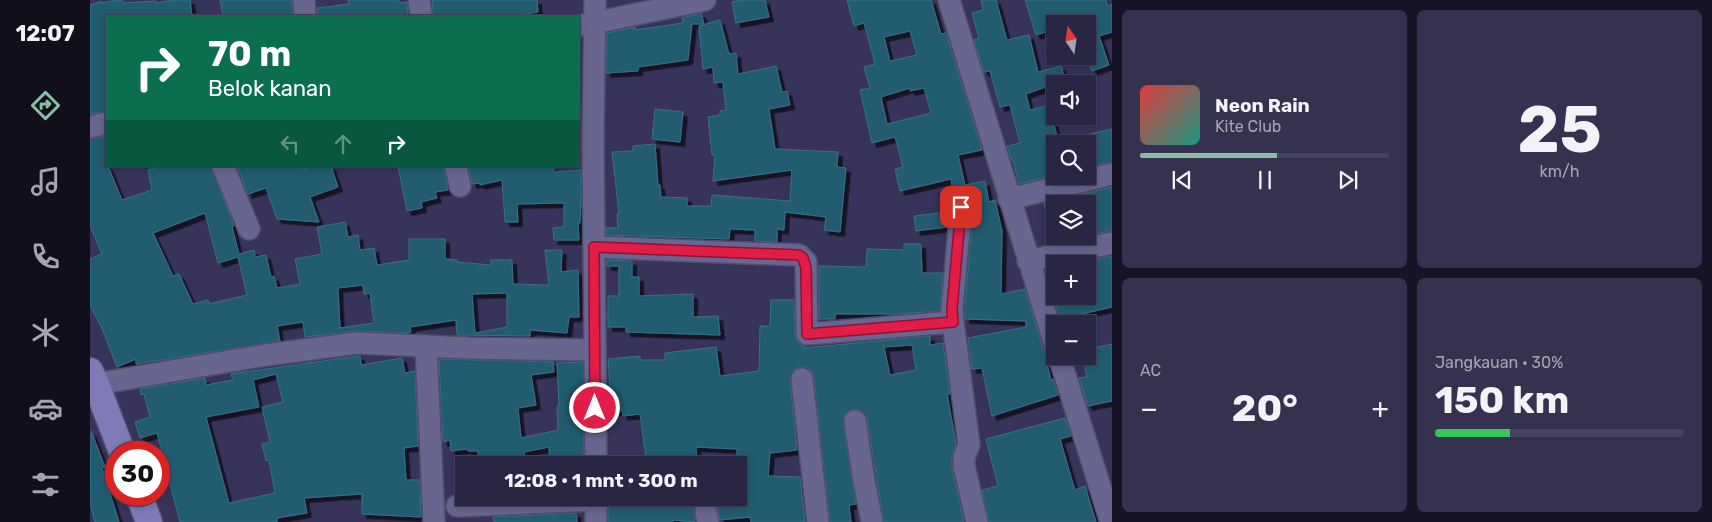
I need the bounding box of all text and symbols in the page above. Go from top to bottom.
north arrow [1046,15,1096,65]
map controls [1046,15,1096,365]
text: 12:07 [15,20,75,47]
text: 70 m [208,33,291,75]
icon: right [125,35,190,100]
text: Belok kanan [208,75,332,102]
button: sound [1046,75,1096,125]
icon: directions [28,88,63,123]
text: 25 [1517,91,1602,168]
text: Neon Rain [1215,94,1310,117]
text: Kite Club [1215,117,1281,136]
icon: left [276,130,304,158]
icon: ahead [329,130,357,158]
icon: right [382,130,410,158]
button: search [1046,135,1096,185]
text: km/h [1540,162,1579,181]
icon: music [28,164,63,199]
icon: previous [1168,166,1196,194]
icon: pause [1251,166,1279,194]
icon: next [1334,166,1362,194]
pin [940,186,982,228]
icon: arrive [947,193,975,221]
button: layers [1046,195,1096,245]
icon: phone [28,239,63,274]
button: + [1046,255,1096,305]
icon: climate [28,315,63,350]
button: − [1046,315,1096,365]
text: Jangkauan · 30% [1435,353,1563,372]
text: AC [1140,361,1161,380]
text: 150 km [1435,377,1569,423]
position arrow [568,381,620,433]
text: 20° [1232,385,1298,431]
icon: car [28,391,63,426]
text: − [1140,392,1158,425]
text: + [1372,392,1389,425]
speed limit sign: 30 [105,441,170,506]
icon: filters [28,467,63,502]
text: 12:08 · 1 mnt · 300 m [504,469,698,492]

